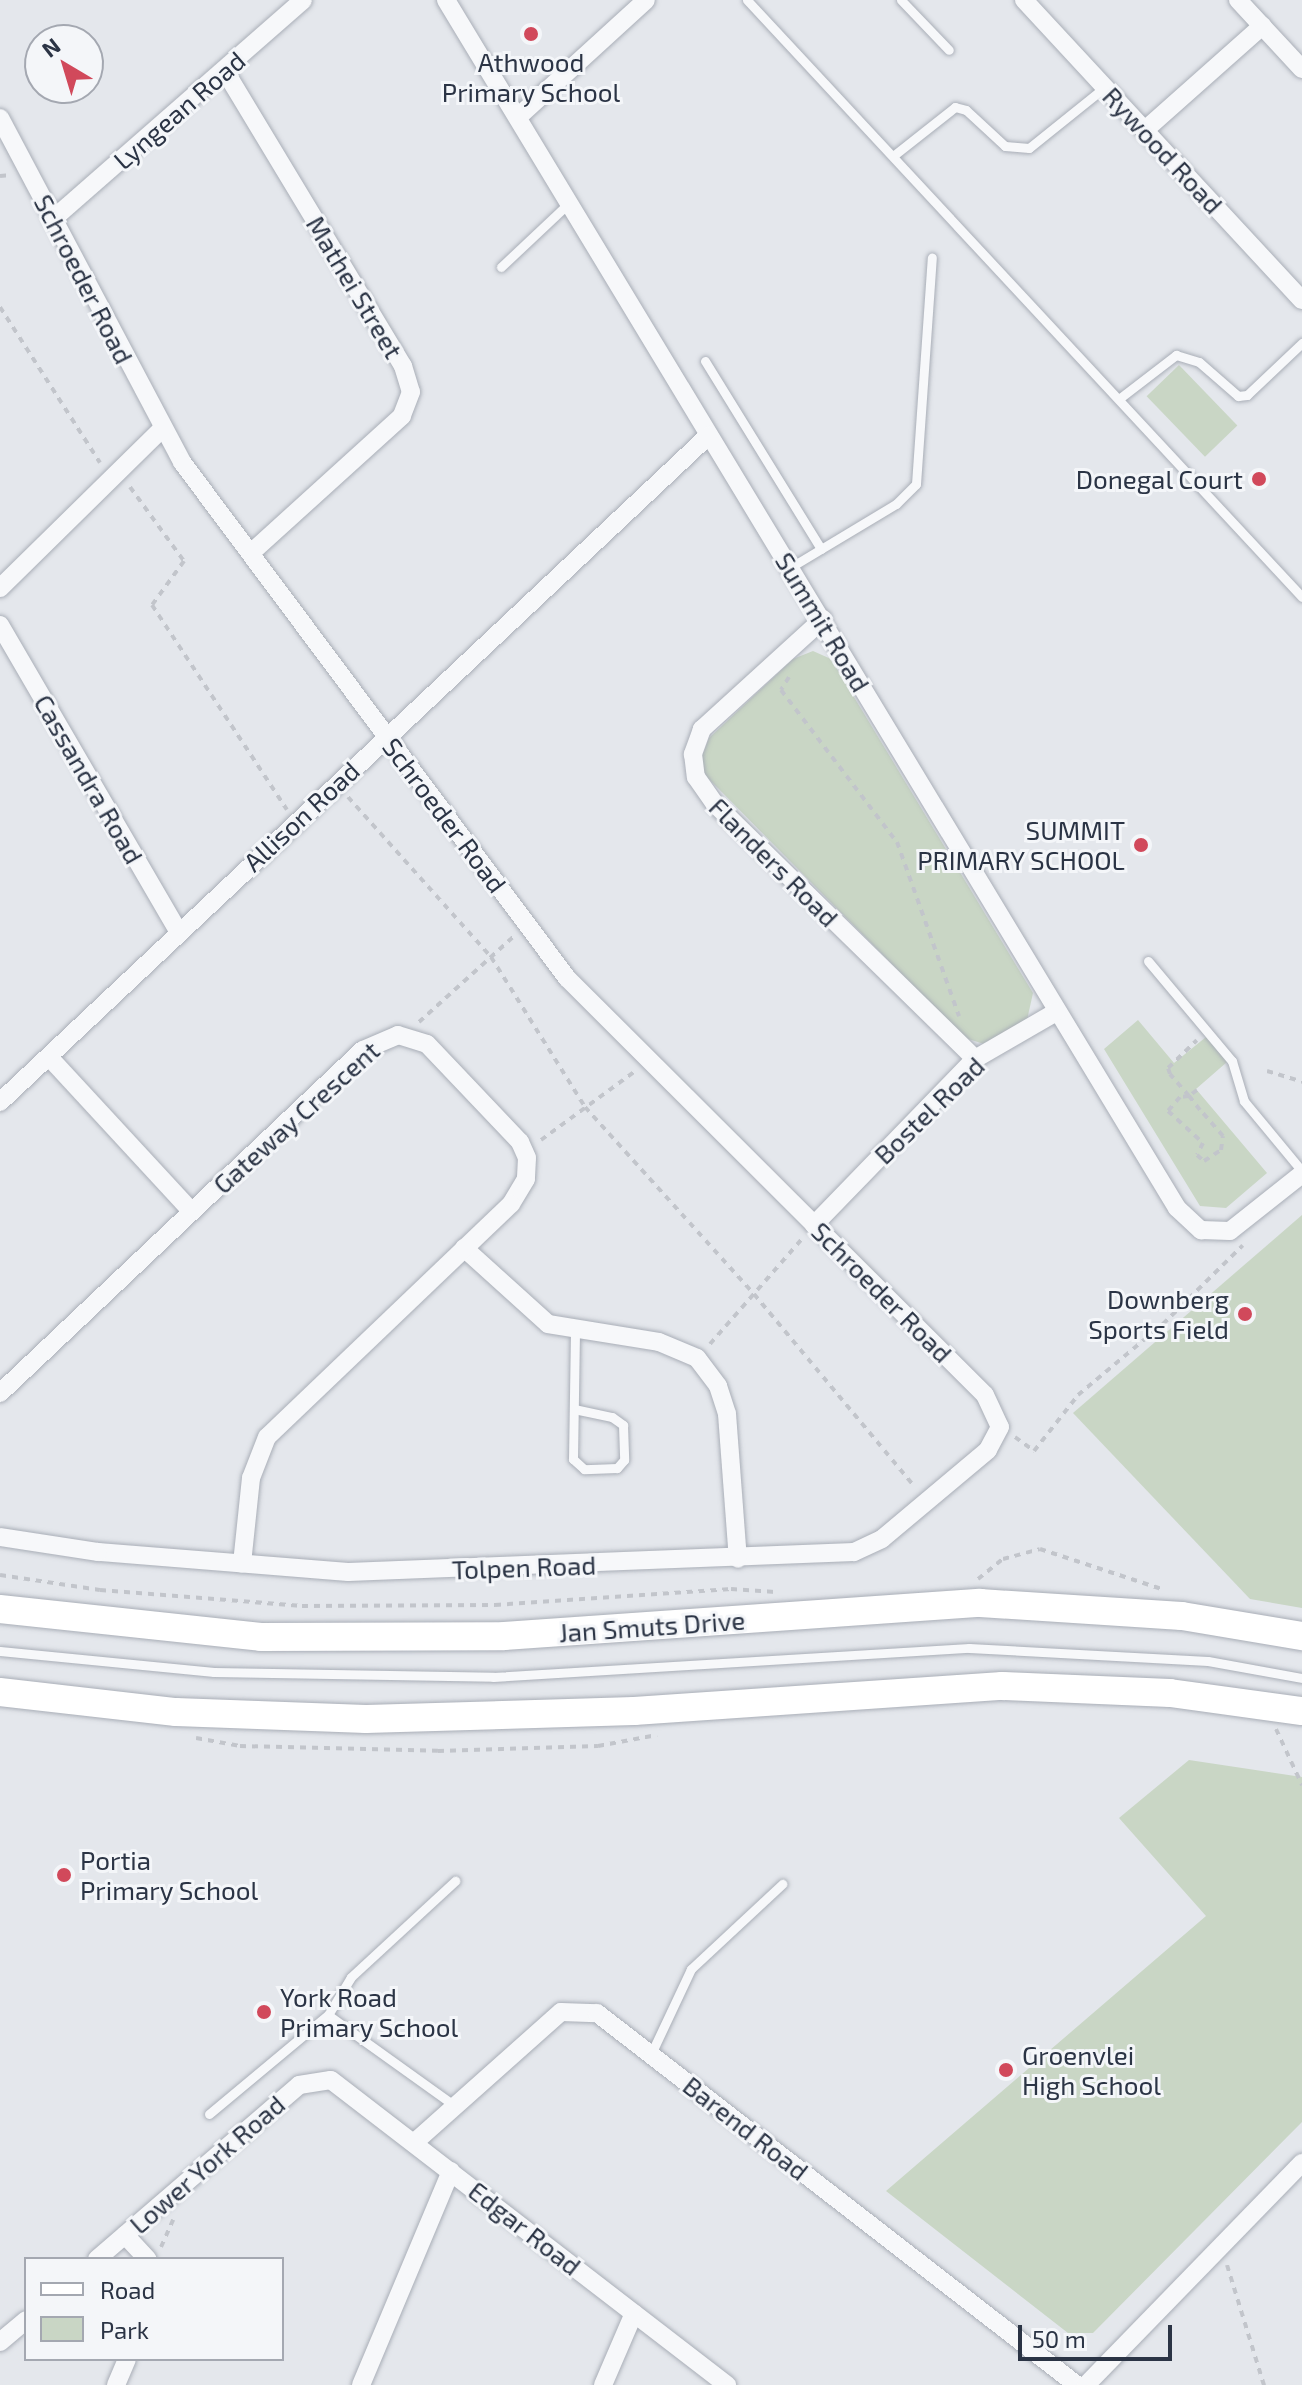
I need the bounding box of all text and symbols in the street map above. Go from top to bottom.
north arrow [24,24,104,104]
marker: Athwood Primary School [522,25,540,43]
text: N [36,32,65,62]
street label: Lyngean Road [107,44,251,176]
place label: Athwood Primary School [442,46,620,108]
street label: Rywood Road [1097,80,1229,220]
street label: Schroeder Road [28,189,140,369]
street label: Mathei Street [300,210,410,364]
place label: Donegal Court [1075,463,1243,495]
marker: Donegal Court [1250,470,1268,488]
street label: Summit Road [769,547,877,697]
street label: Cassandra Road [28,689,150,869]
street label: Schroeder Road [377,731,513,899]
street label: Allison Road [237,755,365,877]
street label: Flanders Road [703,791,845,933]
place label: SUMMIT PRIMARY SCHOOL [917,814,1125,876]
marker: SUMMIT PRIMARY SCHOOL [1132,836,1150,854]
street label: Gateway Crescent [206,1034,386,1200]
street label: Bostel Road [867,1050,991,1170]
street label: Schroeder Road [805,1215,959,1369]
place label: Downberg Sports Field [1088,1283,1229,1344]
marker: Downberg Sports Field [1236,1305,1254,1323]
street label: Tolpen Road [451,1549,597,1585]
street label: Jan Smuts Drive [558,1604,746,1648]
place label: Portia Primary School [80,1844,259,1906]
marker: Portia Primary School [55,1866,73,1884]
place label: York Road Primary School [280,1981,459,2042]
marker: York Road Primary School [255,2003,273,2021]
place label: Groenvlei High School [1022,2039,1161,2100]
marker: Groenvlei High School [997,2061,1015,2079]
street label: Barend Road [677,2069,815,2187]
street label: Lower York Road [123,2088,291,2240]
street label: Edgar Road [463,2174,587,2282]
legend [24,2257,284,2361]
text: Road [100,2275,155,2304]
scale bar [1022,2309,1176,2359]
text: Park [100,2315,149,2344]
text: 50 m [1032,2324,1086,2353]

